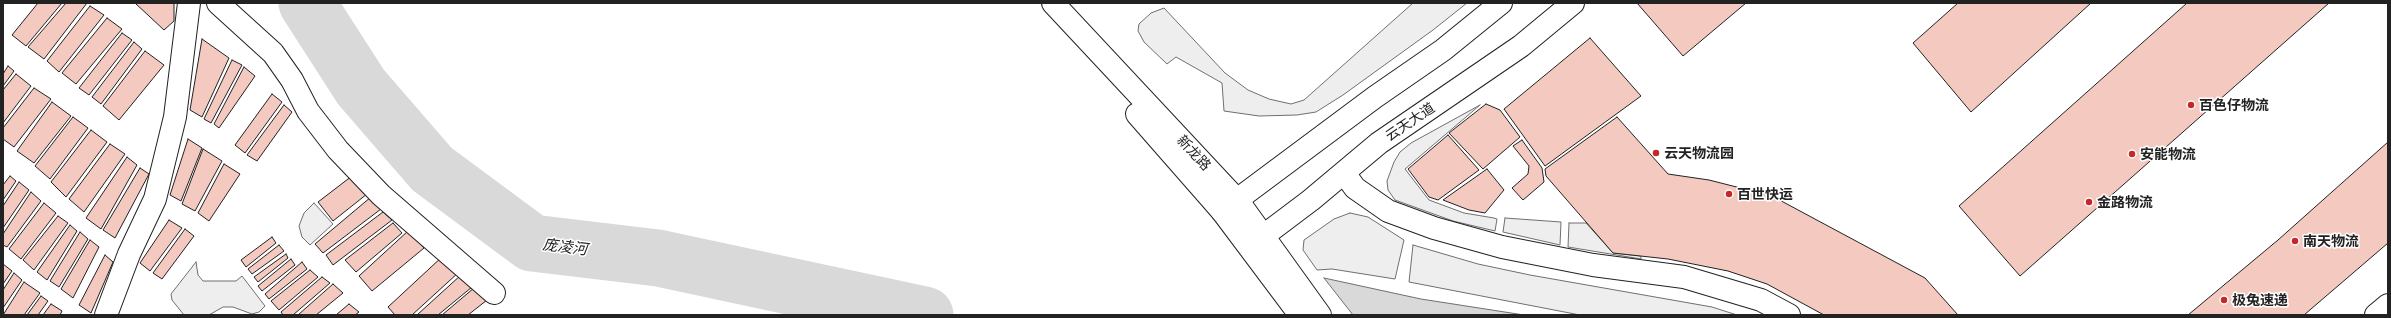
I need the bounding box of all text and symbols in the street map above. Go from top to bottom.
place label: 百色仔物流 [2199,97,2269,113]
street label: 云天大道 [1382,99,1438,145]
marker: 百色仔物流 [2186,100,2196,110]
street label: 新龙路 [1174,132,1214,174]
place label: 云天物流园 [1664,145,1734,161]
place label: 安能物流 [2140,146,2196,162]
marker: 云天物流园 [1651,148,1661,158]
marker: 安能物流 [2127,149,2137,159]
place label: 百世快运 [1737,186,1793,202]
marker: 百世快运 [1724,189,1734,199]
place label: 金路物流 [2097,194,2153,210]
marker: 金路物流 [2084,197,2094,207]
place label: 南天物流 [2303,233,2359,249]
water label: 庞凌河 [542,235,588,259]
marker: 南天物流 [2290,236,2300,246]
place label: 极兔速递 [2232,292,2288,308]
marker: 极兔速递 [2219,295,2229,305]

